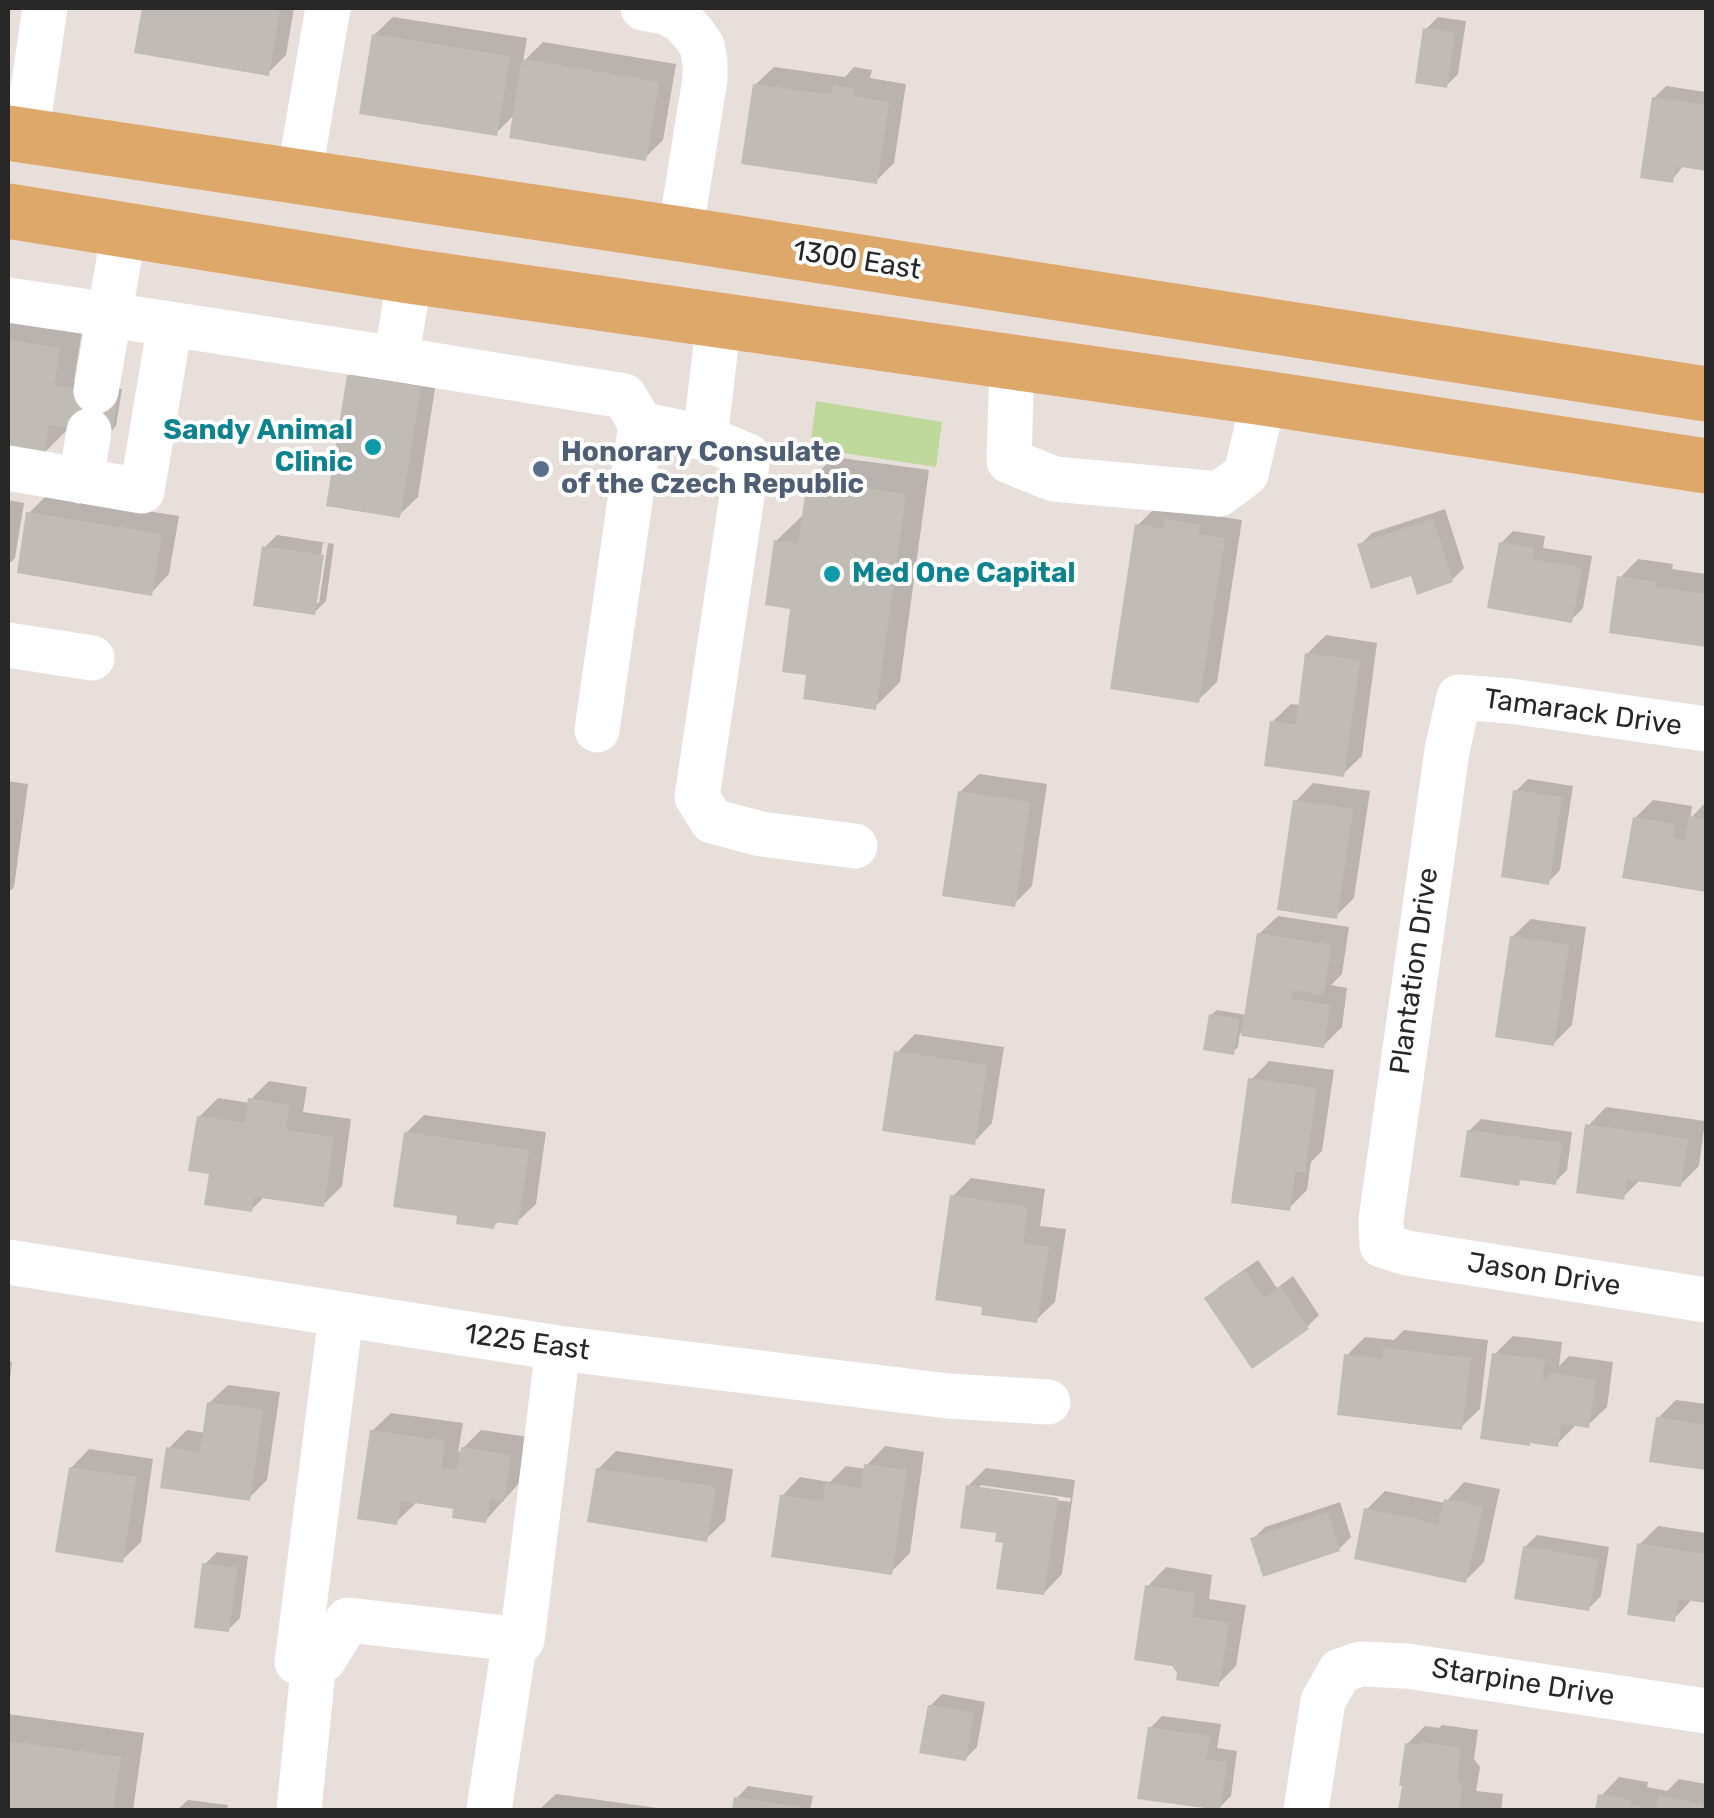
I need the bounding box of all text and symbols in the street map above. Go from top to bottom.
street label: 1300 East [791,234,923,288]
place label: Sandy Animal Clinic [163,414,353,480]
marker: Sandy Animal Clinic [362,436,384,458]
place label: Honorary Consulate of the Czech Republic [561,436,864,502]
marker: Honorary Consulate of the Czech Republic [530,458,552,480]
place label: Med One Capital [852,557,1075,591]
marker: Med One Capital [821,563,843,585]
street label: Tamarack Drive [1482,682,1684,744]
street label: Plantation Drive [1384,866,1446,1076]
street label: Jason Drive [1465,1246,1623,1304]
street label: 1225 East [462,1318,592,1368]
street label: Starpine Drive [1429,1652,1617,1714]

